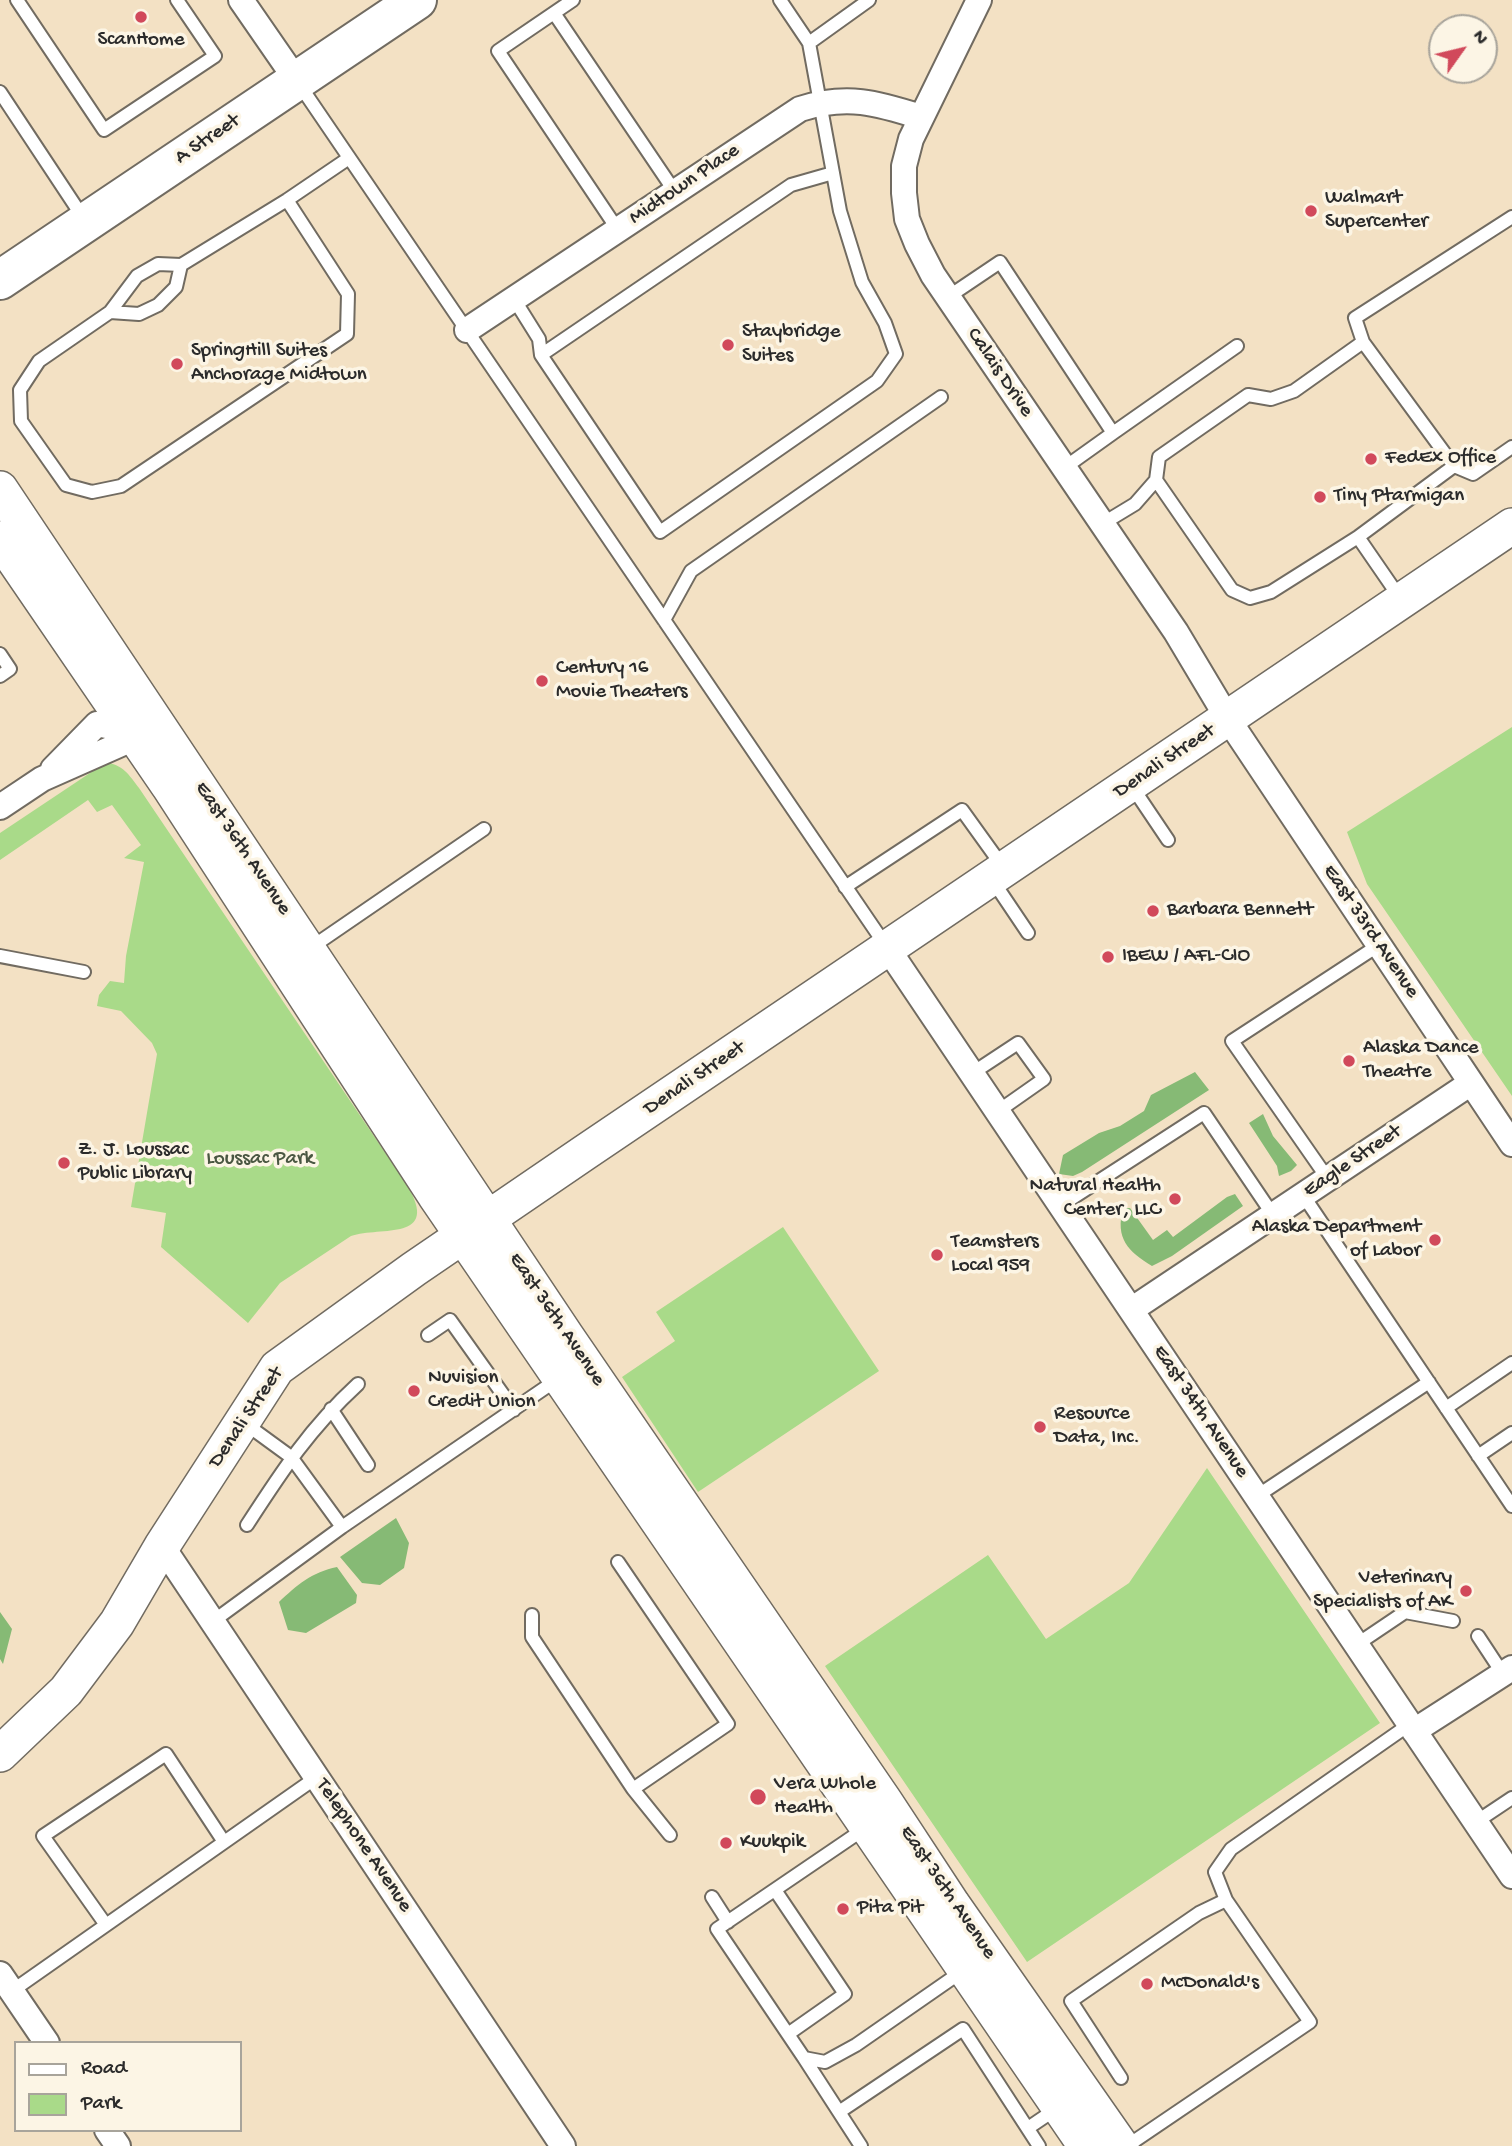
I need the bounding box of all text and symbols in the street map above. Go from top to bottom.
marker: ScanHome [133,9,149,25]
north arrow [1428,14,1498,84]
text: N [1466,27,1492,50]
place label: ScanHome [97,28,185,54]
street label: A Street [171,109,245,171]
street label: Midtown Place [625,139,745,231]
place label: Walmart Supercenter [1325,186,1428,236]
marker: Walmart Supercenter [1303,203,1319,219]
place label: Staybridge Suites [742,320,840,370]
street label: Calais Drive [960,324,1038,422]
marker: Staybridge Suites [720,337,736,353]
place label: SpringHill Suites Anchorage Midtown [191,339,367,389]
marker: SpringHill Suites Anchorage Midtown [169,356,185,372]
place label: FedEx Office [1385,446,1496,472]
marker: FedEx Office [1363,451,1379,467]
place label: Tiny Ptarmigan [1334,484,1464,510]
marker: Tiny Ptarmigan [1312,489,1328,505]
place label: Century 16 Movie Theaters [556,656,688,706]
marker: Century 16 Movie Theaters [534,673,550,689]
street label: Denali Street [1110,719,1220,805]
street label: East 36th Avenue [188,777,296,921]
street label: East 33rd Avenue [1316,860,1424,1004]
place label: Barbara Bennett [1167,898,1313,924]
marker: Barbara Bennett [1145,903,1161,919]
place label: IBEW / AFL-CIO [1122,944,1250,970]
marker: IBEW / AFL-CIO [1100,949,1116,965]
street label: Denali Street [640,1036,750,1122]
place label: Alaska Dance Theatre [1363,1036,1479,1086]
marker: Alaska Dance Theatre [1341,1053,1357,1069]
street label: Eagle Street [1299,1120,1407,1204]
place label: Z. J. Loussac Public Library [78,1138,192,1188]
park label: Loussac Park [206,1147,314,1173]
marker: Z. J. Loussac Public Library [56,1155,72,1171]
place label: Natural Health Center, LLC [1030,1174,1161,1224]
marker: Natural Health Center, LLC [1167,1191,1183,1207]
place label: Alaska Department of Labor [1252,1215,1421,1265]
place label: Teamsters Local 959 [951,1230,1039,1280]
marker: Alaska Department of Labor [1427,1232,1443,1248]
marker: Teamsters Local 959 [929,1247,945,1263]
street label: East 36th Avenue [502,1248,610,1392]
street label: East 34th Avenue [1146,1341,1254,1483]
street label: Denali Street [204,1363,290,1473]
place label: Nuvision Credit Union [428,1366,536,1416]
marker: Nuvision Credit Union [406,1383,422,1399]
place label: Resource Data, Inc. [1054,1402,1140,1452]
marker: Resource Data, Inc. [1032,1419,1048,1435]
place label: Veterinary Specialists of AK [1313,1566,1452,1616]
marker: Veterinary Specialists of AK [1458,1583,1474,1599]
place label: Vera Whole Health [774,1772,876,1822]
street label: Telephone Avenue [309,1774,417,1918]
marker: Vera Whole Health [748,1787,768,1807]
street label: East 36th Avenue [893,1821,1001,1965]
place label: Kuukpik [740,1830,805,1856]
marker: Kuukpik [718,1835,734,1851]
place label: Pita Pit [857,1896,923,1922]
marker: Pita Pit [835,1901,851,1917]
place label: McDonald's [1161,1971,1259,1997]
marker: McDonald's [1139,1976,1155,1992]
legend [14,2041,242,2132]
text: Road [81,2057,127,2082]
text: Park [81,2092,121,2117]

